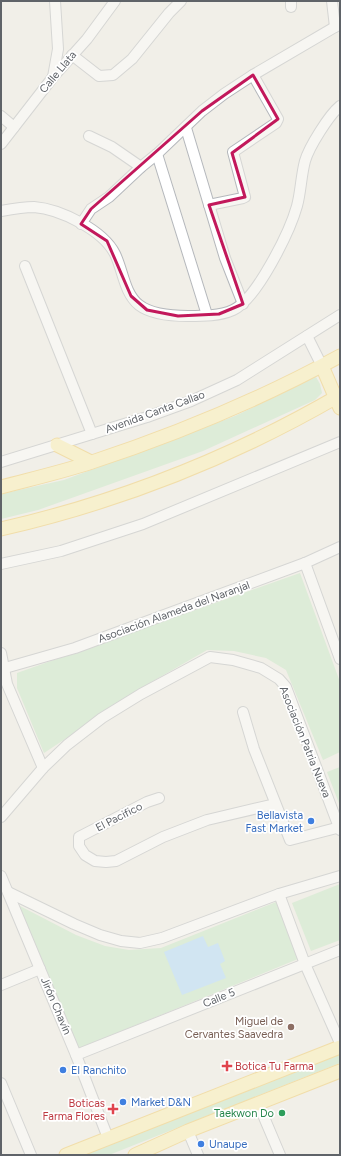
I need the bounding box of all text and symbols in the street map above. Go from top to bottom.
street label: Calle Llata [37,48,79,96]
street label: Avenida Canta Callao [103,388,207,436]
street label: Asociación Alameda del Naranjal [96,578,252,646]
street label: Asociación Patria Nueva [277,684,333,800]
street label: El Pacifico [93,800,145,834]
place label: Bellavista Fast Market [245,809,303,835]
marker: Bellavista Fast Market [306,816,316,826]
street label: Jirón Chavín [38,975,74,1037]
street label: Calle 5 [201,986,237,1010]
place label: Miguel de Cervantes Saavedra [185,1015,283,1041]
marker: Miguel de Cervantes Saavedra [286,1022,296,1032]
place label: Botica Tu Farma [235,1060,314,1073]
marker: Botica Tu Farma [222,1061,232,1071]
place label: El Ranchito [71,1064,126,1077]
marker: El Ranchito [58,1065,68,1075]
place label: Market D&N [131,1096,191,1109]
place label: Boticas Farma Flores [42,1097,105,1123]
marker: Market D&N [118,1097,128,1107]
marker: Boticas Farma Flores [108,1104,118,1114]
place label: Taekwon Do [214,1107,274,1120]
marker: Taekwon Do [277,1108,287,1118]
place label: Unaupe [209,1138,247,1151]
marker: Unaupe [196,1139,206,1149]

